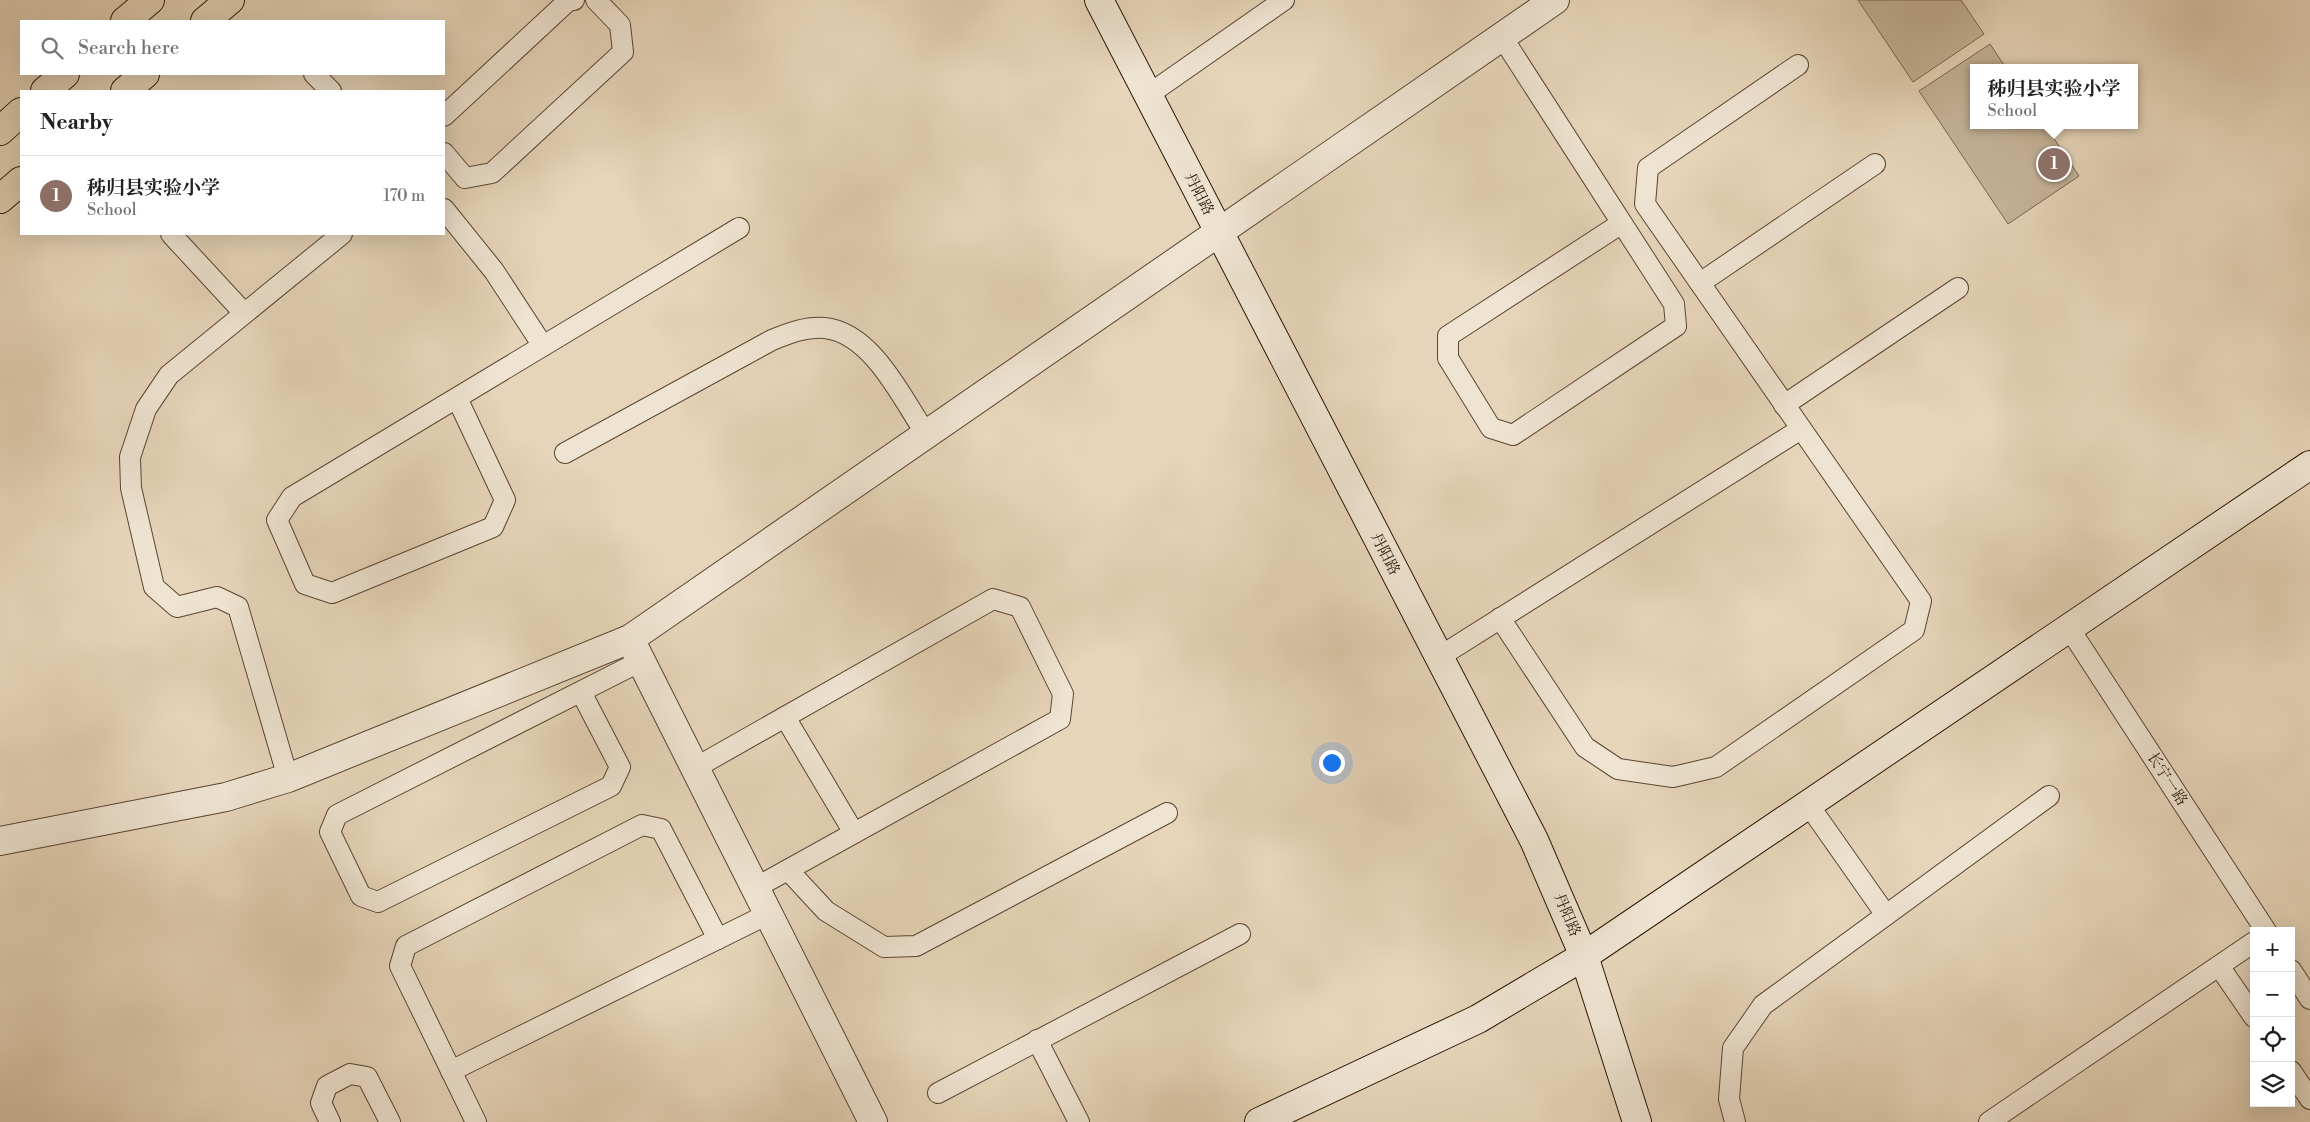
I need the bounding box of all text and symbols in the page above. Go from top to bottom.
search box [20,20,445,75]
icon: search [38,34,66,62]
text: Search here [78,36,179,60]
popup [1970,64,2138,129]
text: 秭归县实验小学 [1987,77,2121,101]
text: School [1987,101,2037,121]
text: Nearby [40,110,113,136]
pin: 1 [2038,145,2070,183]
street label: 丹阳路 [1180,170,1218,218]
text: 秭归县实验小学 [87,176,220,200]
text: 1 [52,186,60,206]
text: 170 m [383,186,425,206]
text: School [87,200,136,220]
street label: 丹阳路 [1366,530,1404,578]
street label: 长宁一路 [2143,749,2191,809]
your location [1319,750,1345,776]
street label: 丹阳路 [1549,891,1585,939]
map controls [2250,927,2295,1107]
button: + [2250,927,2295,972]
button: − [2250,972,2295,1017]
button: locate [2250,1017,2295,1062]
button: layers [2250,1062,2295,1107]

